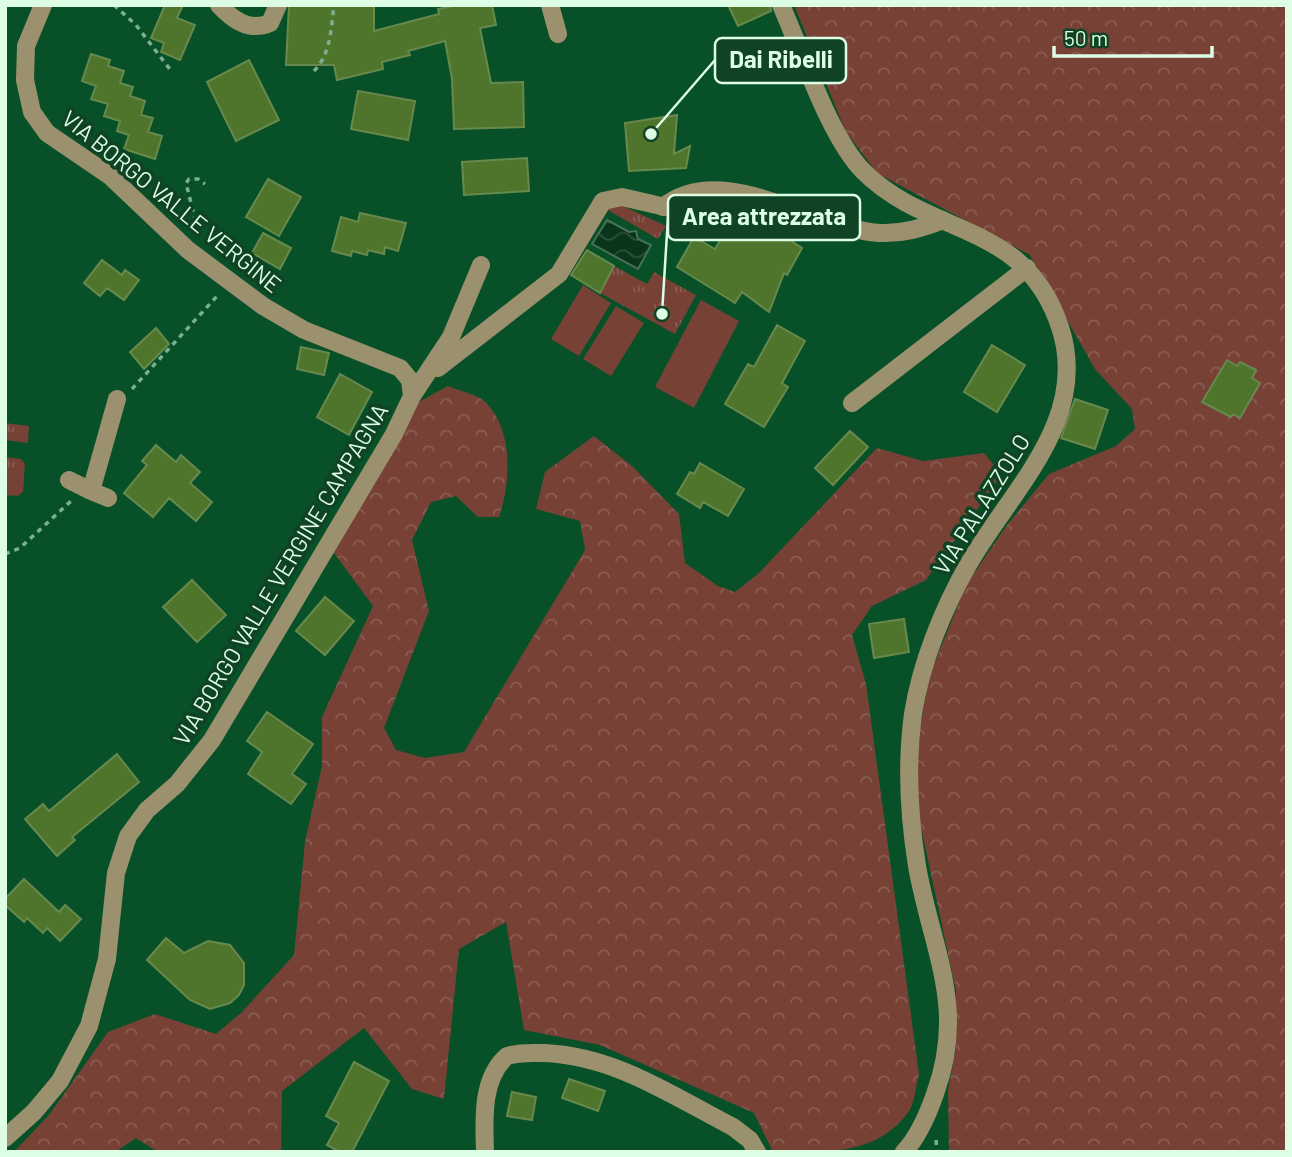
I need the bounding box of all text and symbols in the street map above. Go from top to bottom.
scale bar [1054,14,1212,58]
text: 50 m [1064,25,1108,50]
callout: Dai Ribelli [715,38,846,83]
text: Dai Ribelli [729,44,833,73]
street label: VIA BORGO VALLE VERGINE [57,104,287,298]
callout: Area attrezzata [668,195,860,240]
text: Area attrezzata [682,201,846,230]
street label: VIA BORGO VALLE VERGINE CAMPAGNA [167,398,393,750]
street label: VIA PALAZZOLO [927,429,1035,579]

